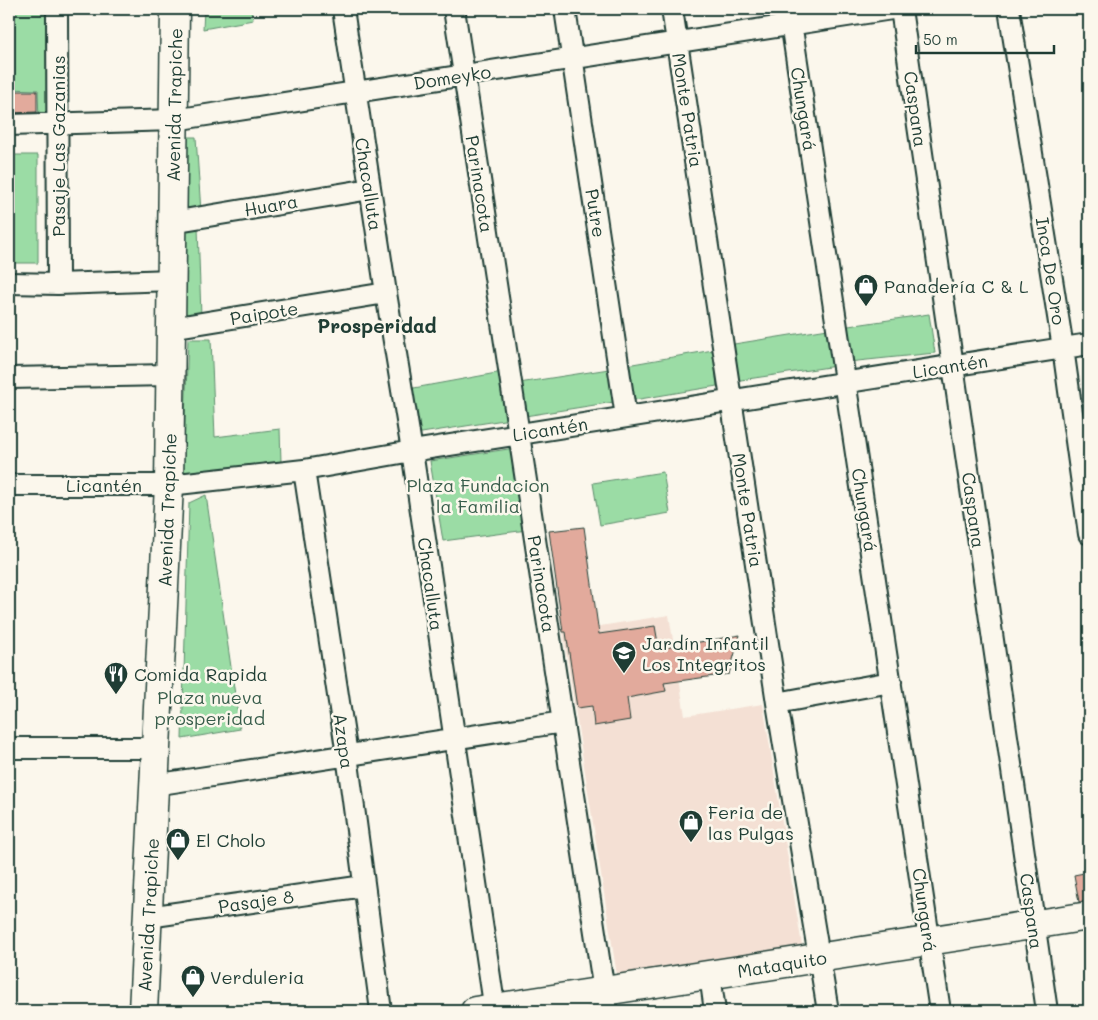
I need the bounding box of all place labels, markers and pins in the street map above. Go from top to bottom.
shop icon: Panadería C & L [853,273,879,307]
place label: Panadería C & L [884,274,1029,298]
place label: Jardín Infantil Los Integritos [642,631,769,676]
school or university icon: Jardín Infantil Los Integritos [611,640,637,674]
restaurant icon: Comida Rapida [103,661,129,695]
place label: Comida Rapida [134,662,268,686]
place label: Feria de las Pulgas [708,800,794,845]
shop icon: Feria de las Pulgas [678,809,704,843]
shop icon: El Cholo [165,827,191,861]
place label: El Cholo [196,828,266,852]
shop icon: Verduleria [180,964,206,998]
place label: Verduleria [210,965,304,989]

